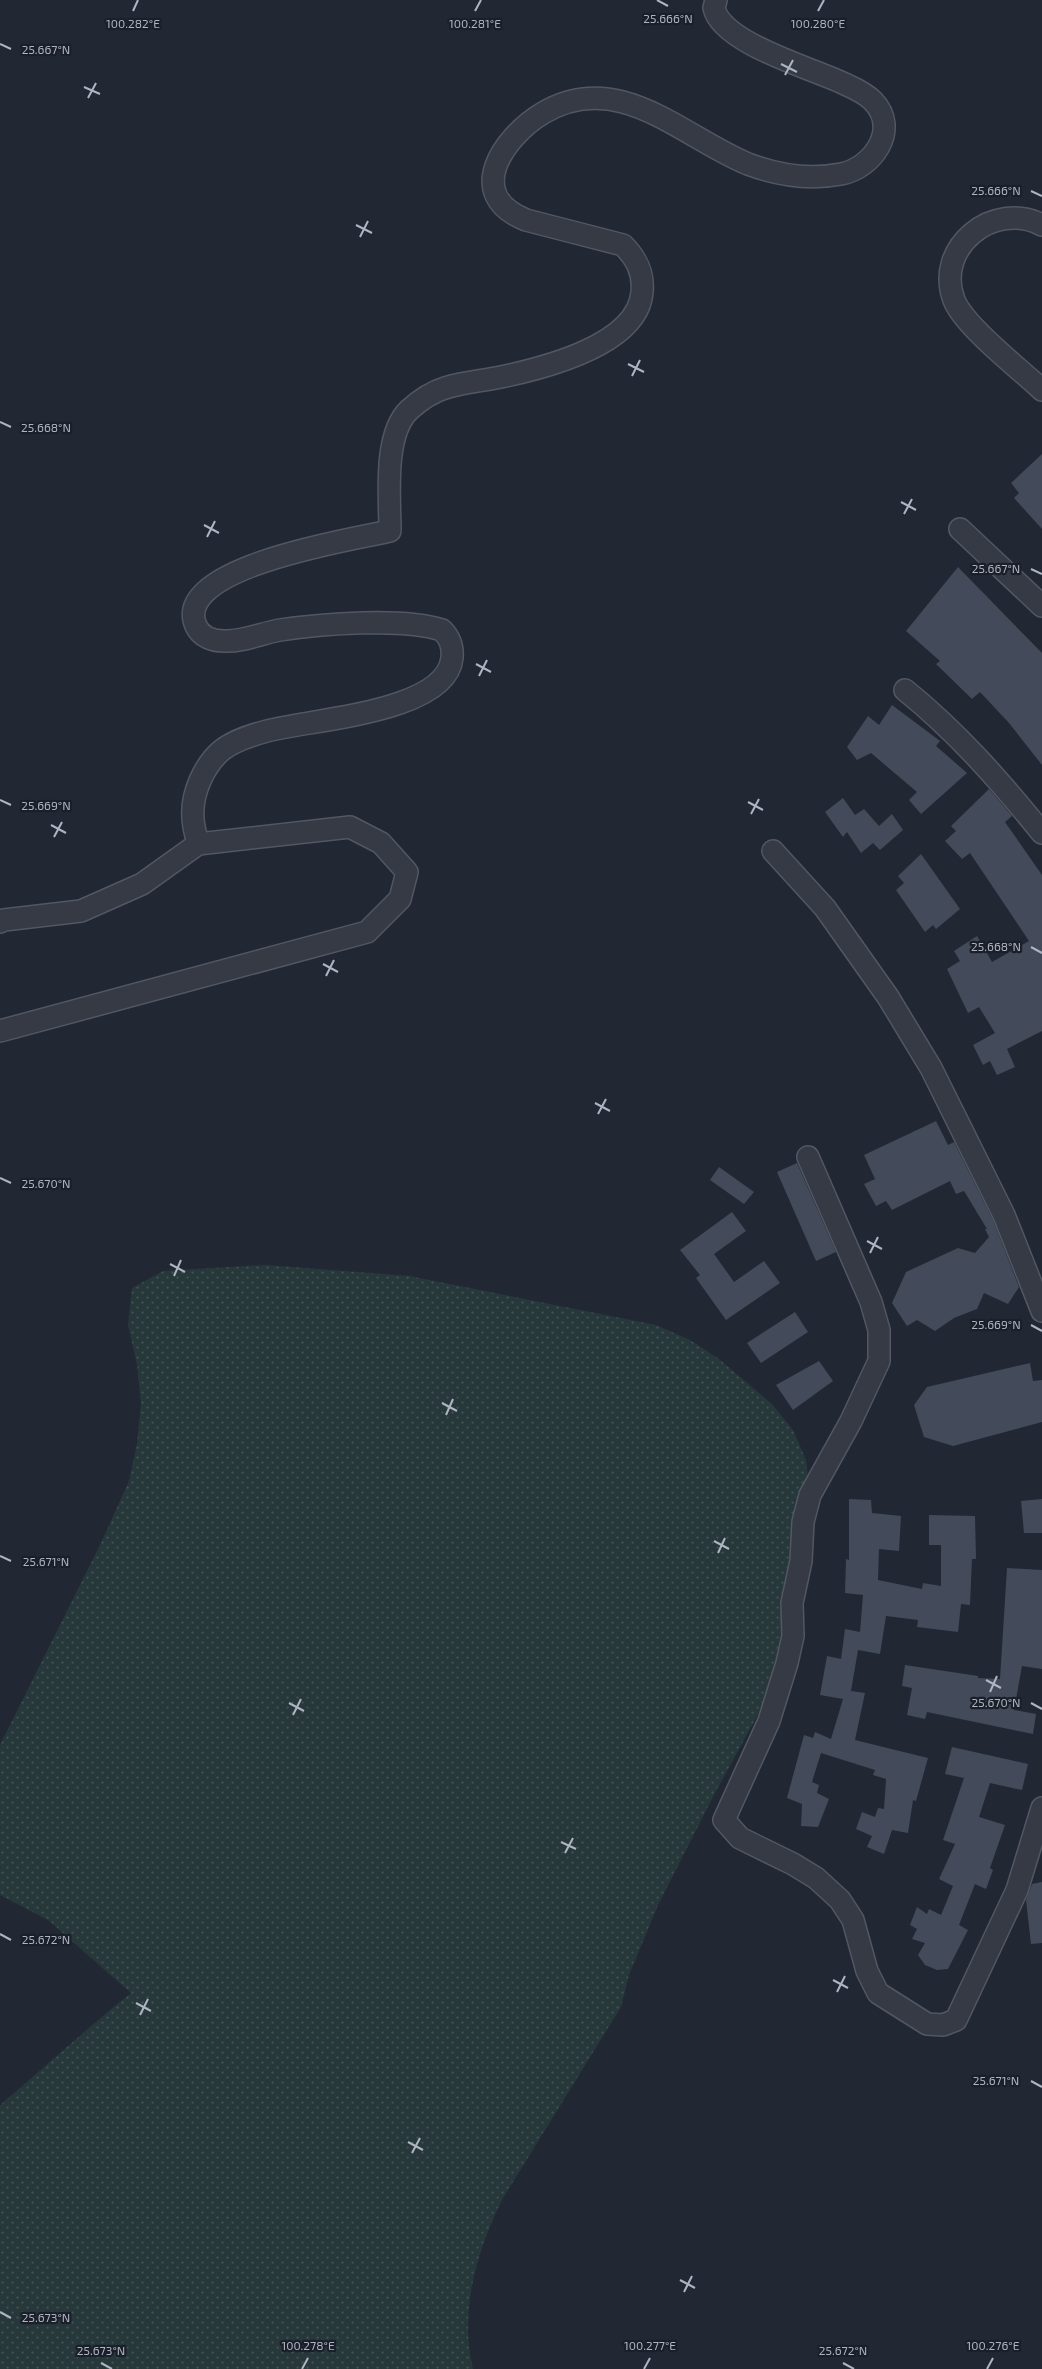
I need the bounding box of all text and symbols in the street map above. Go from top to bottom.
text: 25.666°N [643,11,693,25]
text: 100.282°E [106,16,160,30]
text: 100.281°E [449,16,501,30]
text: 100.280°E [791,16,845,30]
text: 25.667°N [22,42,70,56]
text: 25.666°N [971,183,1021,197]
text: 25.668°N [21,420,71,434]
text: 25.667°N [972,561,1020,575]
text: 25.669°N [21,798,71,812]
text: 25.668°N [971,939,1021,953]
text: 25.670°N [22,1176,70,1190]
text: 25.669°N [971,1317,1021,1331]
text: 25.671°N [23,1554,69,1568]
text: 25.670°N [972,1695,1020,1709]
text: 25.672°N [22,1932,70,1946]
text: 25.671°N [973,2073,1019,2087]
text: 25.673°N [22,2310,70,2324]
text: 100.278°E [281,2338,335,2352]
text: 100.277°E [624,2338,676,2352]
text: 100.276°E [967,2338,1020,2352]
text: 25.673°N [77,2343,125,2357]
text: 25.672°N [819,2343,867,2357]

